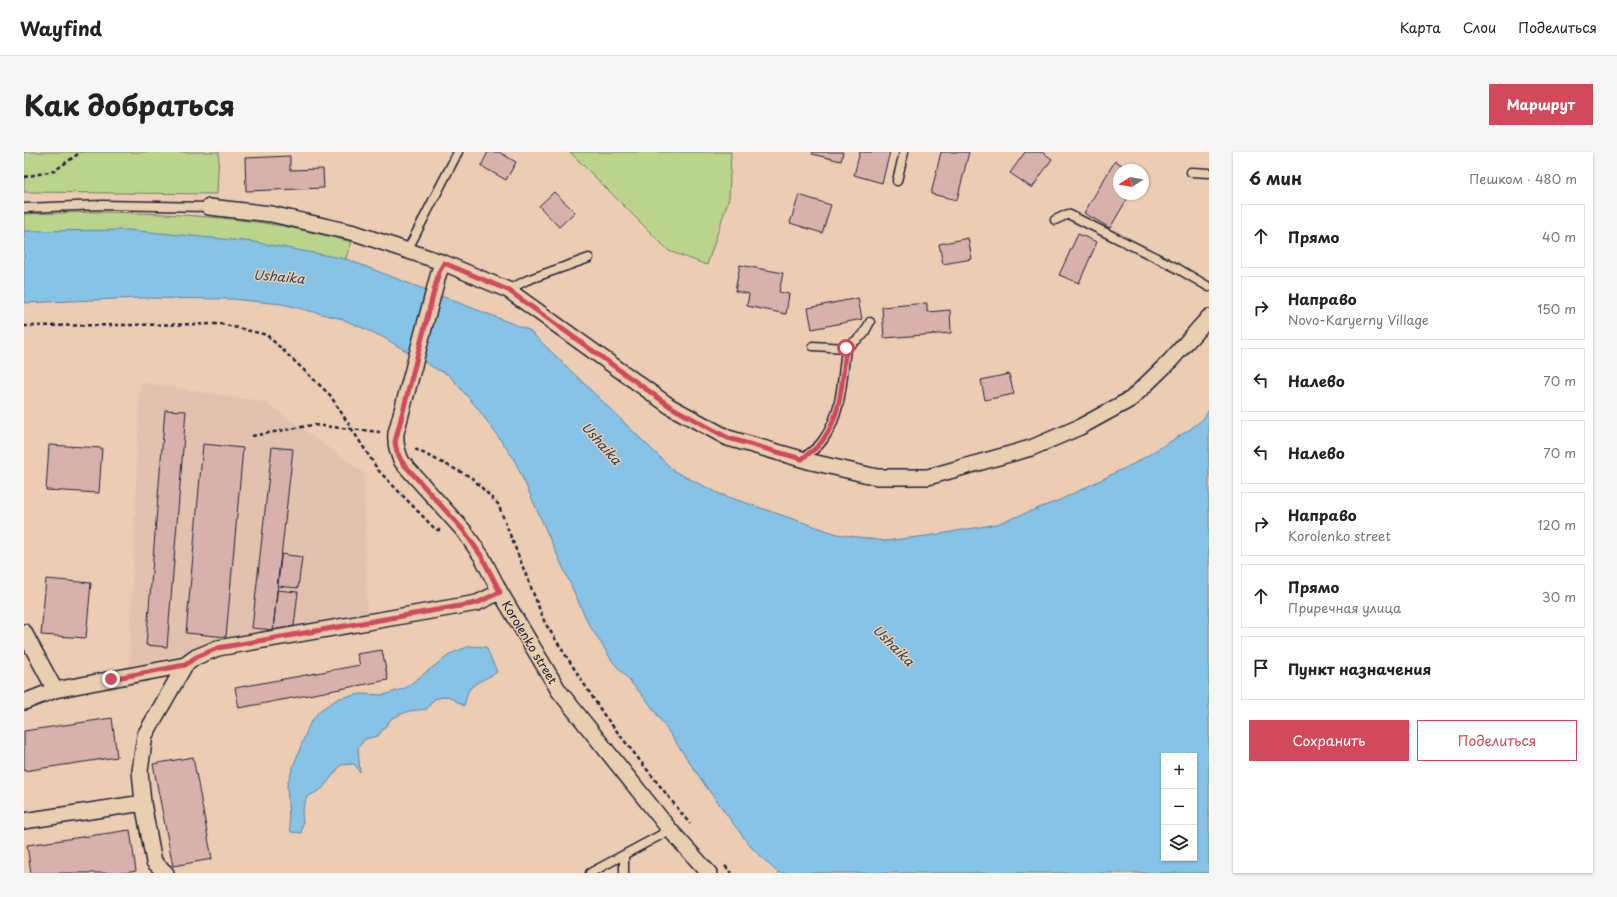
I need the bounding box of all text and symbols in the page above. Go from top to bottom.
text: Wayfind [20,14,102,42]
text: Карта [1400,17,1441,38]
text: Слои [1463,17,1496,38]
text: Поделиться [1518,17,1597,38]
text: Как добраться [24,83,235,126]
button: Маршрут [1489,84,1593,125]
north arrow [1113,164,1149,200]
text: 6 мин [1249,165,1302,191]
text: Пешком · 480 m [1469,169,1577,188]
icon: ahead [1250,225,1272,247]
text: Прямо [1288,225,1339,248]
text: 40 m [1542,227,1576,246]
water label: Ushaika [253,264,306,288]
text: Направо [1288,287,1357,310]
icon: right [1250,297,1272,319]
text: 150 m [1537,299,1576,318]
text: Novo-Karyerny Village [1288,310,1429,329]
route start [837,339,855,357]
icon: left [1250,369,1272,391]
text: Налево [1288,369,1345,392]
text: 70 m [1543,371,1576,390]
water label: Ushaika [578,418,627,469]
icon: left [1250,441,1272,463]
text: Налево [1288,441,1345,464]
text: 70 m [1543,443,1576,462]
text: Направо [1288,503,1357,526]
icon: right [1250,513,1272,535]
text: 120 m [1537,515,1576,534]
text: Korolenko street [1288,526,1391,545]
text: Прямо [1288,575,1339,598]
icon: ahead [1250,585,1272,607]
text: 30 m [1542,587,1576,606]
street label: Korolenko street [498,597,562,687]
text: Приречная улица [1288,598,1401,617]
water label: Ushaika [869,620,919,670]
icon: arrive [1250,657,1272,679]
text: Пункт назначения [1288,657,1431,680]
route end [102,670,120,688]
button: Сохранить [1249,720,1409,761]
button: Поделиться [1417,720,1577,761]
map controls [1161,753,1197,861]
button: + [1161,753,1197,789]
button: − [1161,789,1197,825]
button: layers [1161,825,1197,861]

